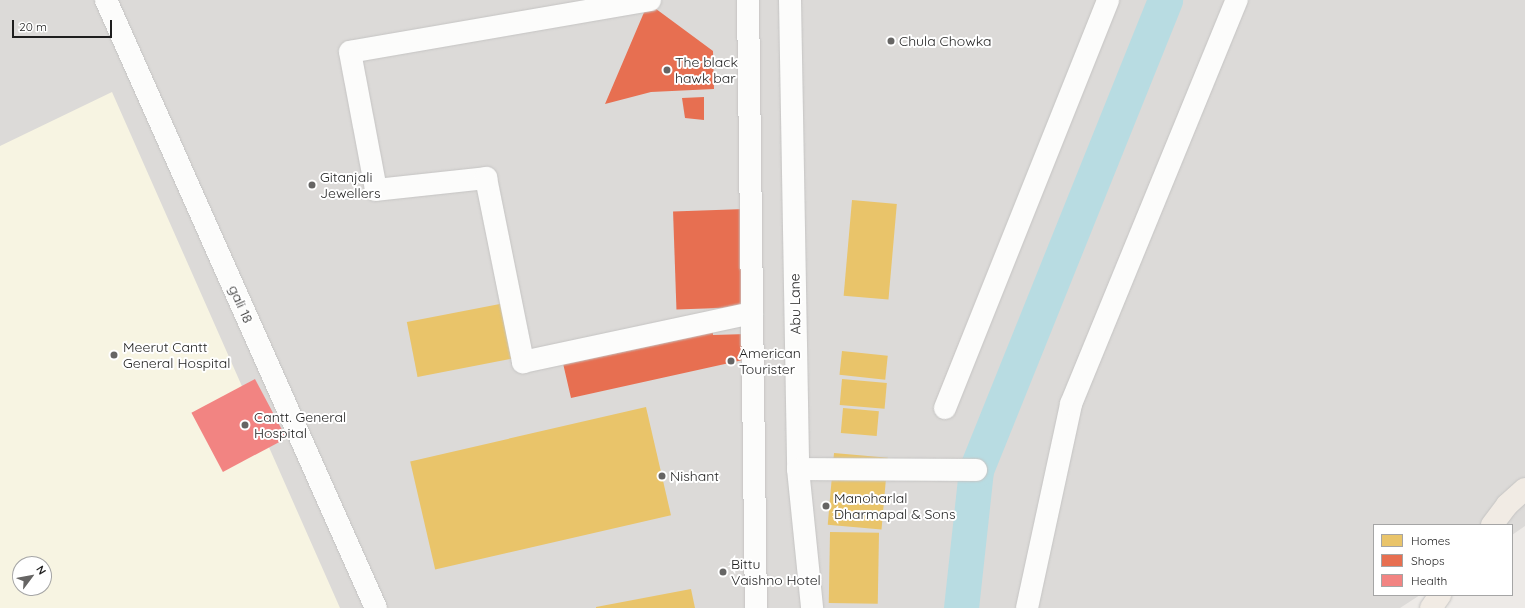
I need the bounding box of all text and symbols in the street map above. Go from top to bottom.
scale bar [14,12,114,38]
text: 20 m [19,19,47,34]
place label: Chula Chowka [899,33,992,49]
marker: Chula Chowka [886,36,896,46]
place label: The black hawk bar [675,54,738,86]
marker: The black hawk bar [662,65,672,75]
place label: Gitanjali Jewellers [320,169,381,202]
marker: Gitanjali Jewellers [307,180,317,190]
street label: Abu Lane [786,273,804,335]
street label: gali 18 [225,282,257,326]
place label: Meerut Cantt General Hospital [123,339,230,372]
place label: American Tourister [739,345,801,378]
marker: Meerut Cantt General Hospital [108,349,120,361]
marker: American Tourister [726,356,736,366]
place label: Cantt. General Hospital [254,409,346,442]
marker: Cantt. General Hospital [239,419,251,431]
place label: Nishant [670,468,719,484]
marker: Nishant [657,471,667,481]
place label: Manoharlal Dharmapal & Sons [834,490,955,522]
marker: Manoharlal Dharmapal & Sons [821,501,831,511]
legend [1373,524,1513,596]
text: Homes [1411,533,1450,548]
text: Shops [1411,553,1445,568]
north arrow [12,556,52,596]
place label: Bittu Vaishno Hotel [731,556,821,588]
text: N [33,563,49,577]
marker: Bittu Vaishno Hotel [718,567,728,577]
text: Health [1411,573,1447,588]

